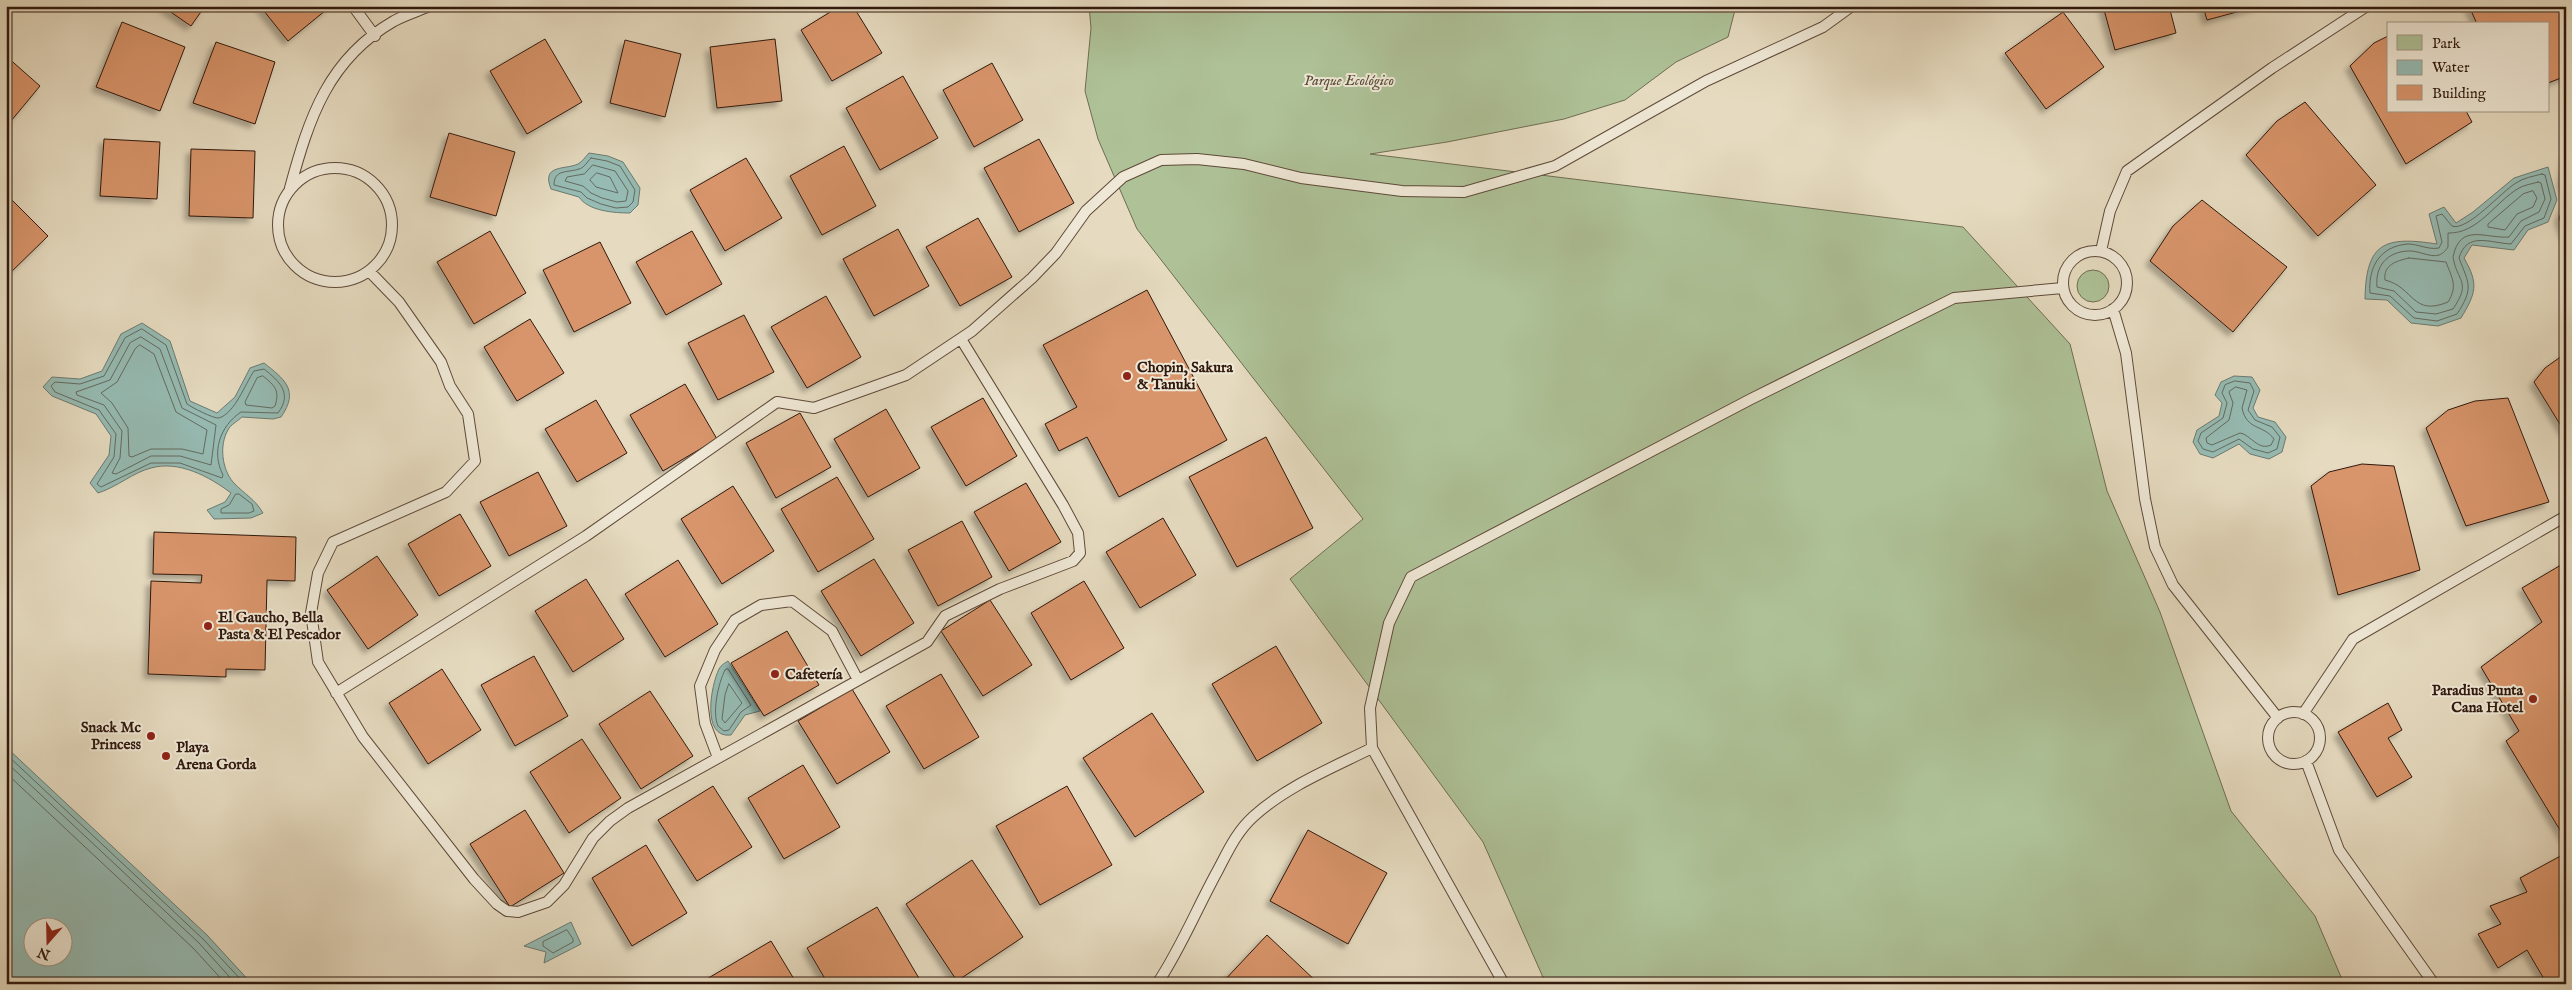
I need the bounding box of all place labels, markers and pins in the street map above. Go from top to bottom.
place label: Chopin, Sakura & Tanuki [1137,358,1234,394]
marker: Chopin, Sakura & Tanuki [1121,370,1133,382]
place label: El Gaucho, Bella Pasta & El Pescador [218,608,341,644]
marker: El Gaucho, Bella Pasta & El Pescador [202,620,214,632]
place label: Cafetería [785,665,843,684]
marker: Cafetería [769,668,781,680]
place label: Paradius Punta Cana Hotel [2432,681,2524,717]
marker: Paradius Punta Cana Hotel [2527,693,2539,705]
place label: Snack Mc Princess [81,718,142,754]
marker: Snack Mc Princess [145,730,157,742]
place label: Playa Arena Gorda [175,738,257,774]
marker: Playa Arena Gorda [160,750,172,762]

